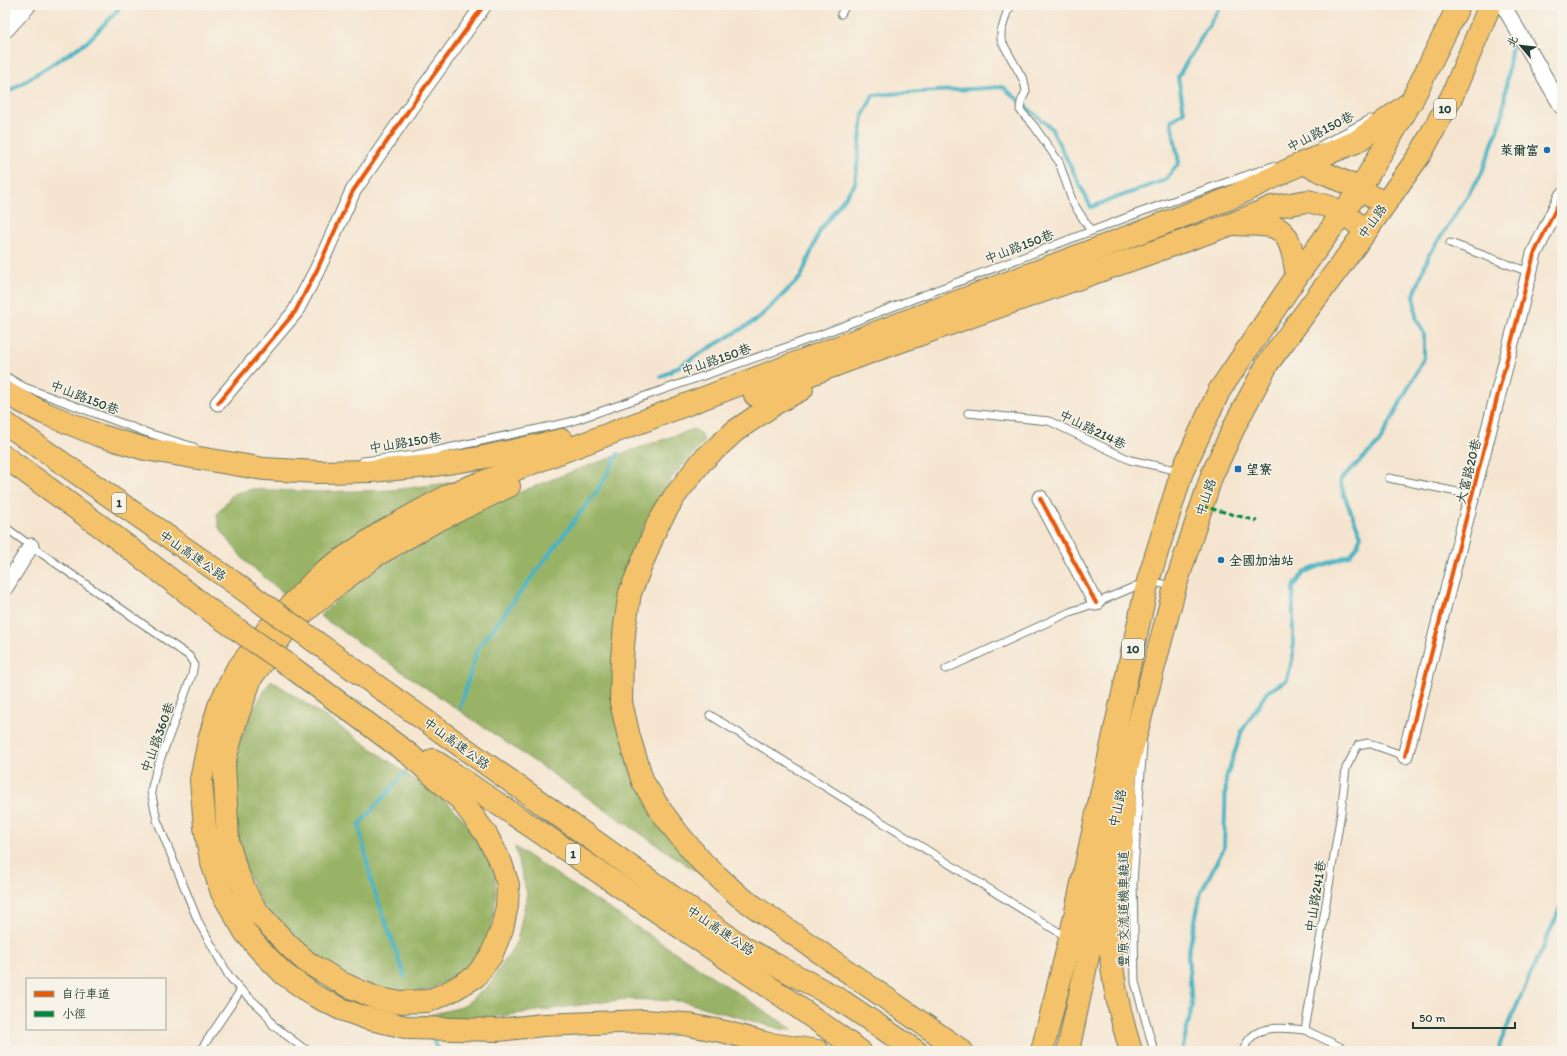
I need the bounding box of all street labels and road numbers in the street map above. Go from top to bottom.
road number: 10 [1434,99,1456,119]
street label: 中山路150巷 [1284,108,1356,155]
street label: 中山路 [1355,201,1390,241]
street label: 中山路150巷 [982,226,1056,267]
street label: 中山路150巷 [679,341,753,378]
street label: 中山路150巷 [48,377,122,418]
street label: 中山路214巷 [1057,407,1129,452]
street label: 中山路150巷 [368,429,442,456]
street label: 大富路20巷 [1453,437,1484,505]
street label: 中山路 [1192,476,1219,518]
road number: 1 [112,493,126,513]
street label: 中山高速公路 [156,527,229,584]
road number: 10 [1122,639,1144,659]
street label: 中山路360巷 [138,700,177,774]
street label: 中山高速公路 [421,714,493,772]
street label: 中山路 [1106,787,1129,829]
road number: 1 [566,844,580,864]
street label: 豐原交流道機車繞道 [1116,850,1131,968]
street label: 中山路241巷 [1302,859,1329,933]
street label: 中山高速公路 [684,902,757,958]

